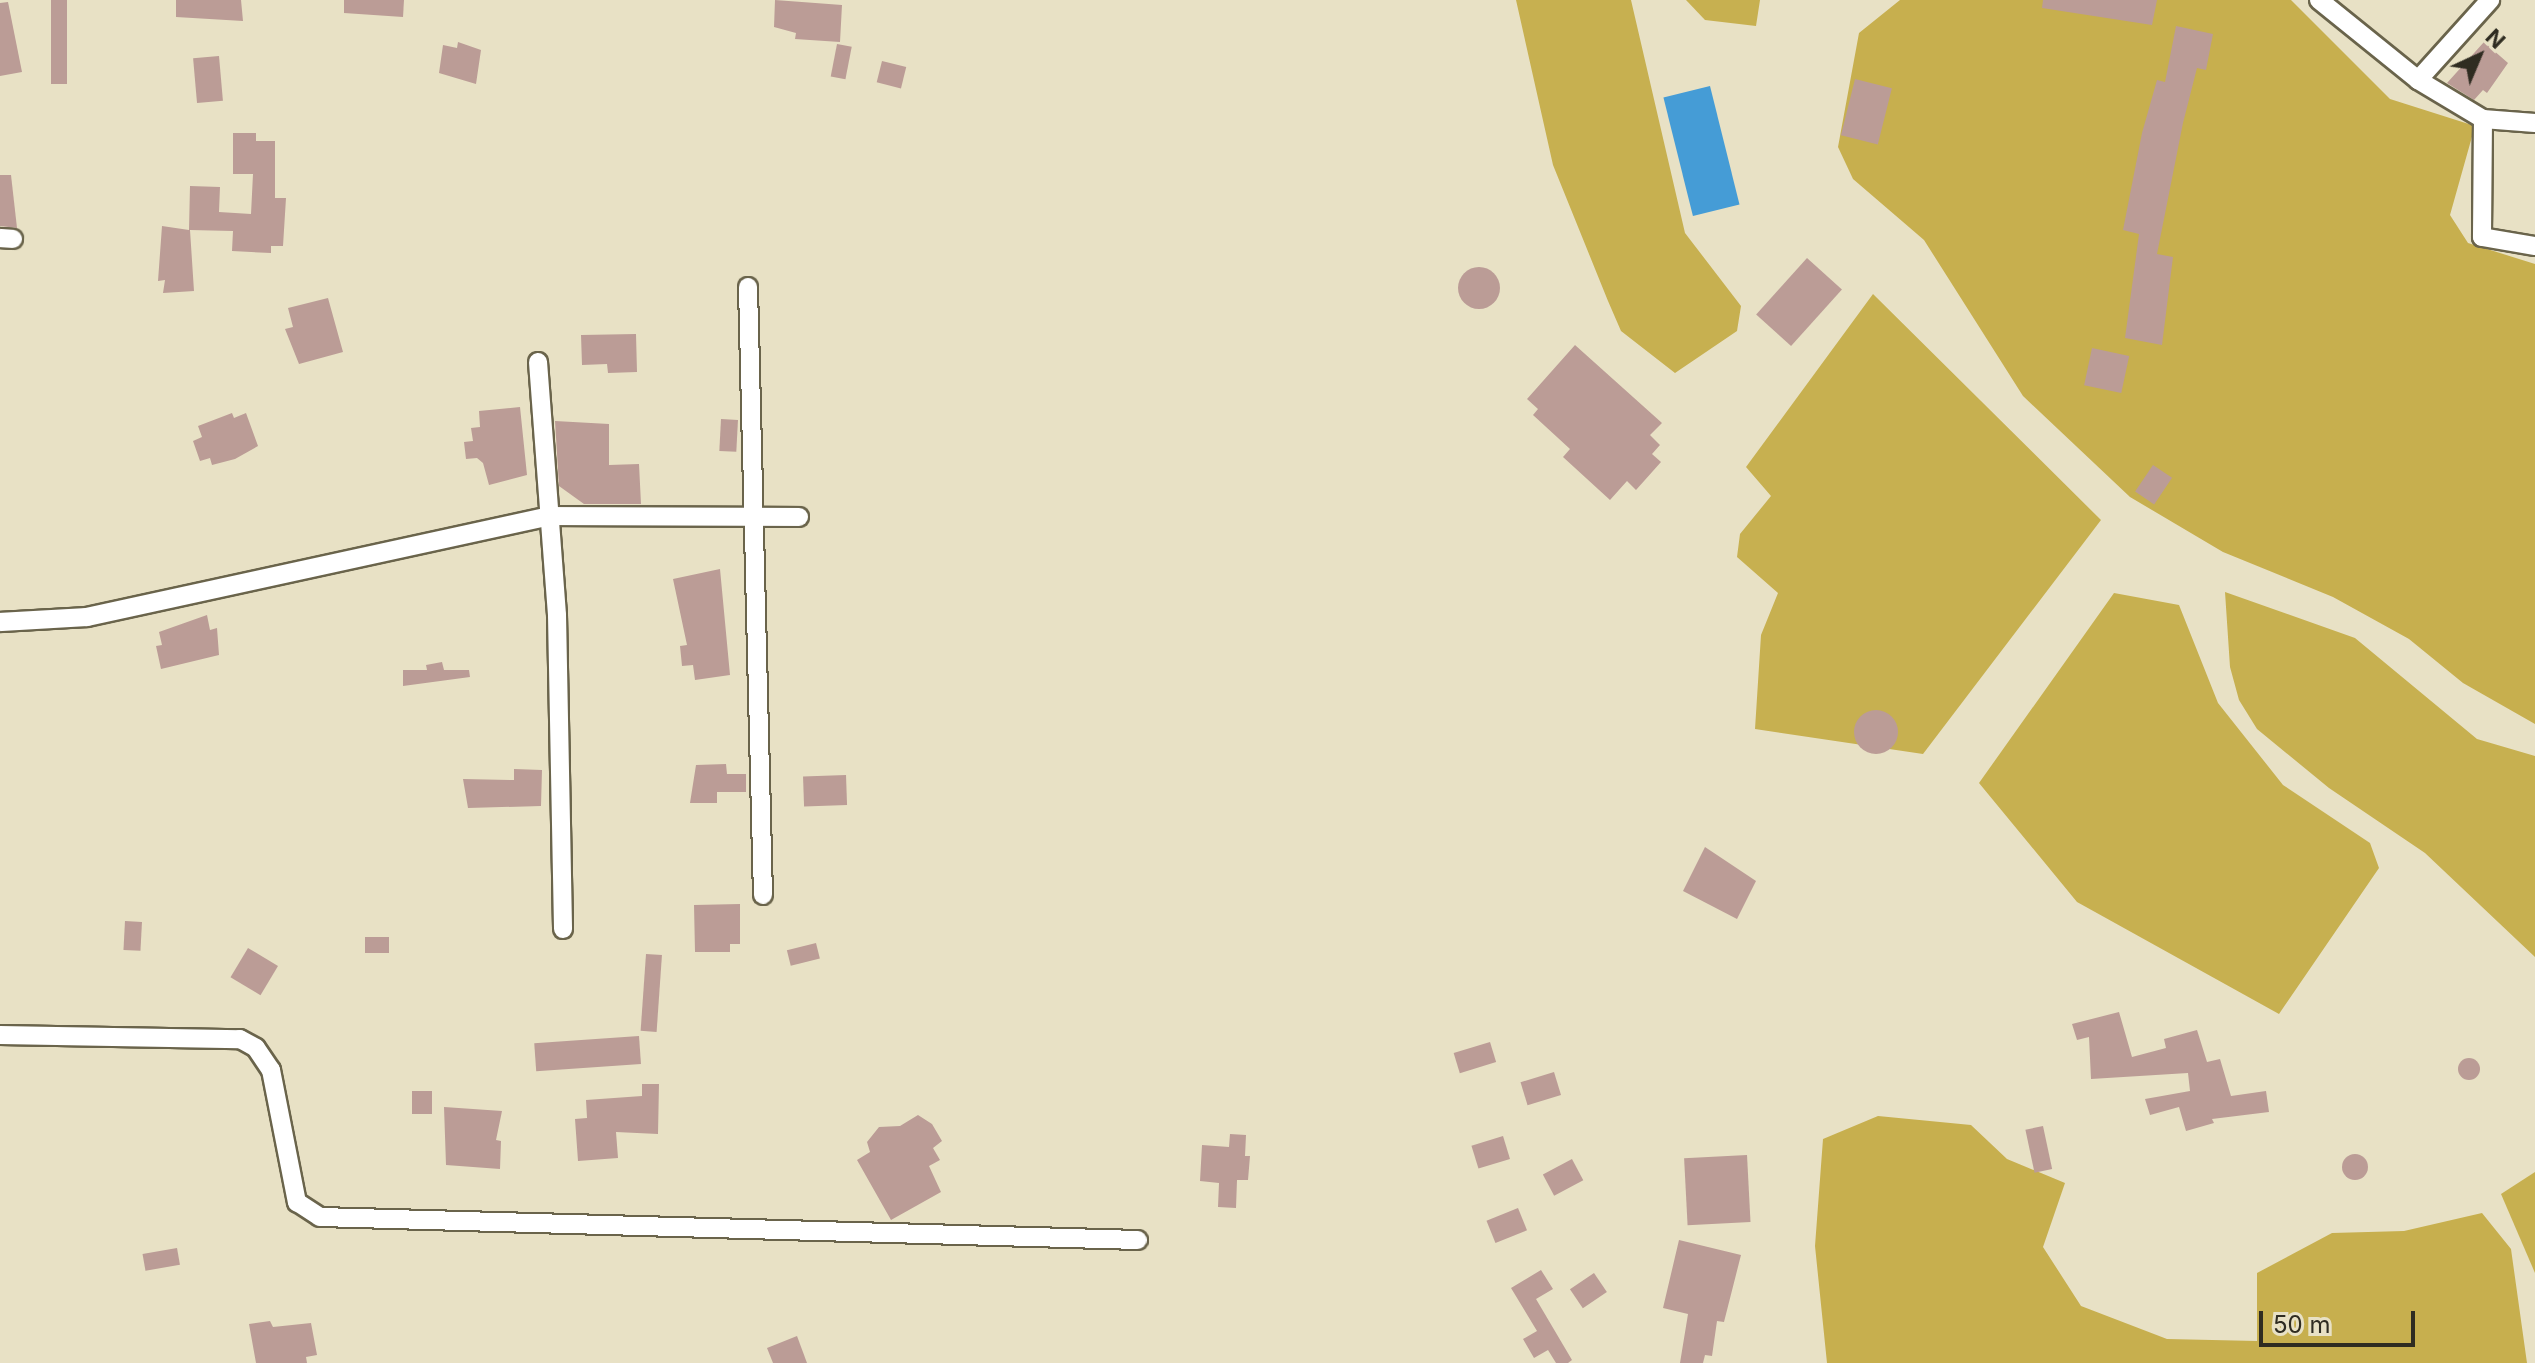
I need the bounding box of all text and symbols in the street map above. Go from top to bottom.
north arrow [2439,16,2519,96]
text: N [2481,24,2511,54]
scale bar [2263,1295,2419,1345]
text: 50 m [2273,1310,2331,1339]

